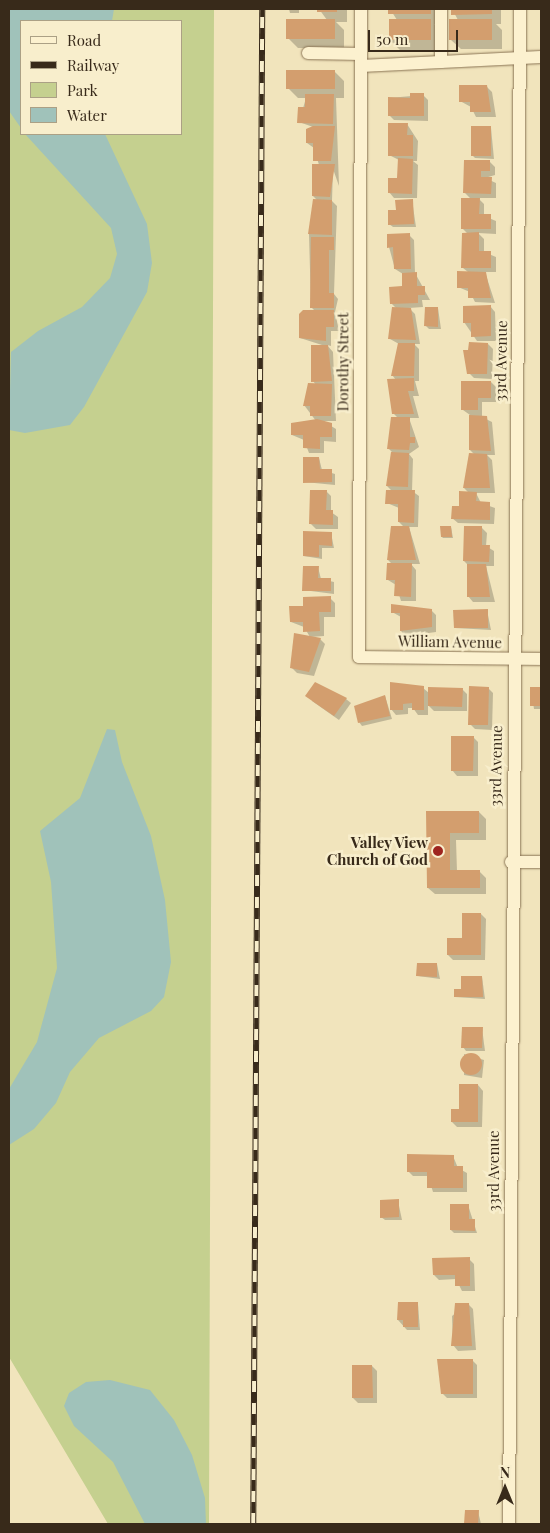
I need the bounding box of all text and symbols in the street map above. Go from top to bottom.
legend [20,20,182,135]
scale bar [370,20,460,52]
text: 50 m [376,29,408,49]
text: Road [67,30,101,50]
text: Railway [67,55,119,75]
text: Park [67,80,98,100]
text: Water [67,105,107,125]
street label: Dorothy Street [334,312,352,412]
street label: 33rd Avenue [491,320,511,402]
street label: William Avenue [398,632,502,652]
street label: 33rd Avenue [486,725,506,807]
place label: Valley View Church of God [327,833,428,868]
marker: Valley View Church of God [432,845,444,857]
street label: 33rd Avenue [485,1130,503,1212]
north arrow [480,1463,530,1513]
text: N [500,1463,510,1482]

